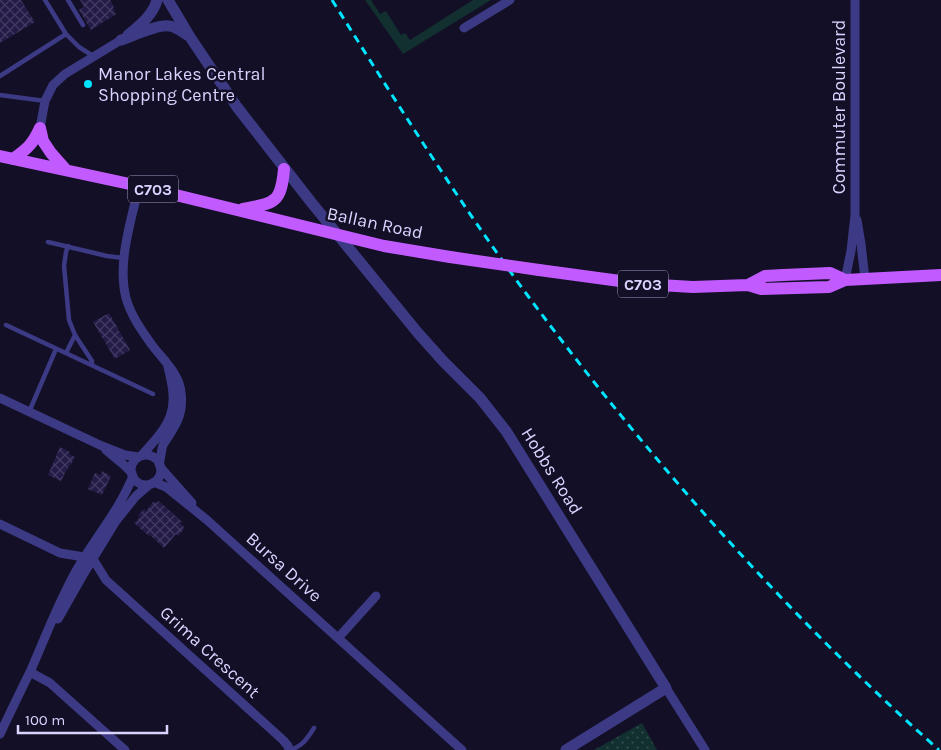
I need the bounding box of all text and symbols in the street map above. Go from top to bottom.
street label: Commuter Boulevard [828,20,850,194]
place label: Manor Lakes Central Shopping Centre [98,63,265,106]
marker: Manor Lakes Central Shopping Centre [82,78,94,90]
road number: C703 [128,175,178,202]
street label: Ballan Road [325,202,425,244]
road number: C703 [618,270,668,298]
street label: Hobbs Road [517,423,587,519]
street label: Bursa Drive [242,527,326,607]
street label: Grima Crescent [155,601,265,703]
scale bar [18,702,166,734]
text: 100 m [25,711,65,729]

